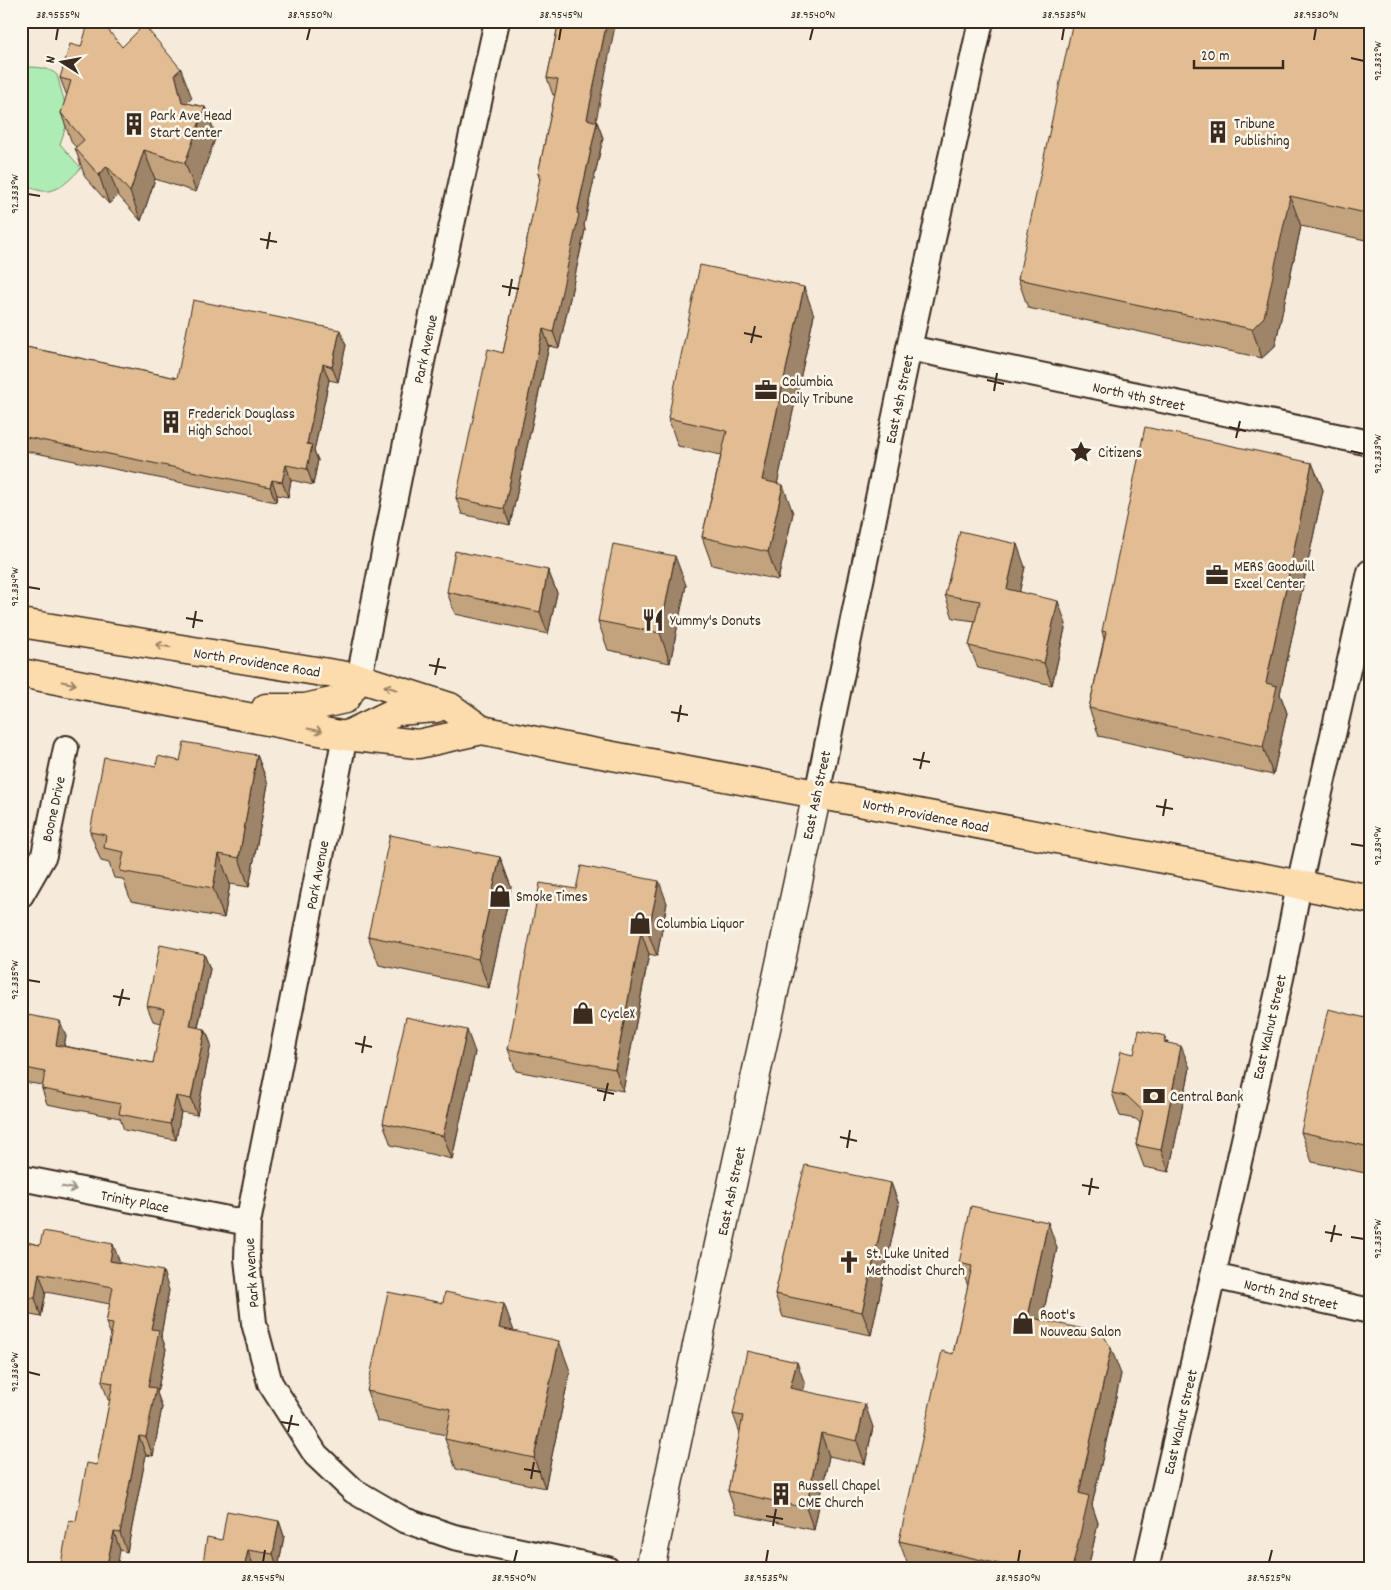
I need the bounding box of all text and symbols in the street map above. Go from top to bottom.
text: 38.9555°N [36,7,80,24]
text: 38.9550°N [287,7,333,24]
text: 38.9545°N [539,7,583,24]
text: 38.9540°N [791,7,835,24]
text: 38.9535°N [1042,7,1086,24]
text: 38.9530°N [1294,7,1338,24]
north arrow [38,38,88,88]
scale bar [1194,38,1282,70]
text: 92.332°W [1370,41,1387,81]
text: 20 m [1201,46,1229,68]
text: N [41,55,62,65]
place label: Park Ave Head Start Center [150,106,232,145]
building icon: Park Ave Head Start Center [121,111,147,137]
place label: Tribune Publishing [1234,114,1290,153]
building icon: Tribune Publishing [1205,119,1231,145]
text: 92.333°W [7,174,24,214]
street label: Park Avenue [409,312,445,386]
street label: East Ash Street [881,352,921,446]
place label: Columbia Daily Tribune [782,372,854,411]
office icon: Columbia Daily Tribune [753,377,779,403]
street label: North 4th Street [1090,377,1187,419]
place label: Frederick Douglass High School [188,404,295,443]
building icon: Frederick Douglass High School [158,409,184,435]
text: 92.333°W [1370,434,1387,474]
place icon: Citizens [1068,439,1094,465]
place label: Citizens [1098,443,1142,465]
place label: MERS Goodwill Excel Center [1234,557,1315,596]
office icon: MERS Goodwill Excel Center [1204,562,1230,588]
text: 92.334°W [7,567,24,607]
restaurant icon: Yummy's Donuts [640,607,666,633]
place label: Yummy's Donuts [670,611,761,633]
one-way arrow [155,641,171,651]
street label: North Providence Road [192,643,322,685]
one-way arrow [61,678,77,688]
one-way arrow [383,683,399,693]
one-way arrow [306,725,322,735]
street label: East Ash Street [798,748,838,842]
street label: Boone Drive [37,774,73,844]
street label: North Providence Road [861,794,991,840]
text: 92.334°W [1370,826,1387,866]
street label: Park Avenue [301,839,337,912]
shop icon: Smoke Times [487,883,513,909]
place label: Smoke Times [516,887,588,909]
shop icon: Columbia Liquor [627,910,653,936]
place label: Columbia Liquor [656,914,745,936]
text: 92.335°W [7,960,24,1000]
street label: East Walnut Street [1248,972,1294,1082]
shop icon: CycleX [570,1000,596,1026]
place label: CycleX [600,1004,635,1026]
bank icon: Central Bank [1141,1083,1167,1109]
place label: Central Bank [1170,1087,1243,1109]
street label: East Ash Street [713,1144,753,1238]
one-way arrow [61,1183,77,1193]
street label: Trinity Place [99,1186,171,1220]
text: 92.335°W [1370,1219,1387,1259]
street label: Park Avenue [240,1237,266,1309]
place label: St. Luke United Methodist Church [866,1244,965,1283]
church icon: St. Luke United Methodist Church [836,1249,862,1275]
street label: North 2nd Street [1241,1274,1340,1318]
place label: Root's Nouveau Salon [1040,1305,1121,1344]
shop icon: Root's Nouveau Salon [1010,1310,1036,1336]
text: 92.336°W [7,1352,24,1392]
street label: East Walnut Street [1159,1367,1205,1477]
place label: Russell Chapel CME Church [798,1476,880,1515]
building icon: Russell Chapel CME Church [768,1481,794,1507]
text: 38.9545°N [241,1570,285,1587]
text: 38.9540°N [492,1570,536,1587]
text: 38.9535°N [744,1570,788,1587]
text: 38.9530°N [996,1570,1040,1587]
text: 38.9525°N [1247,1570,1291,1587]

